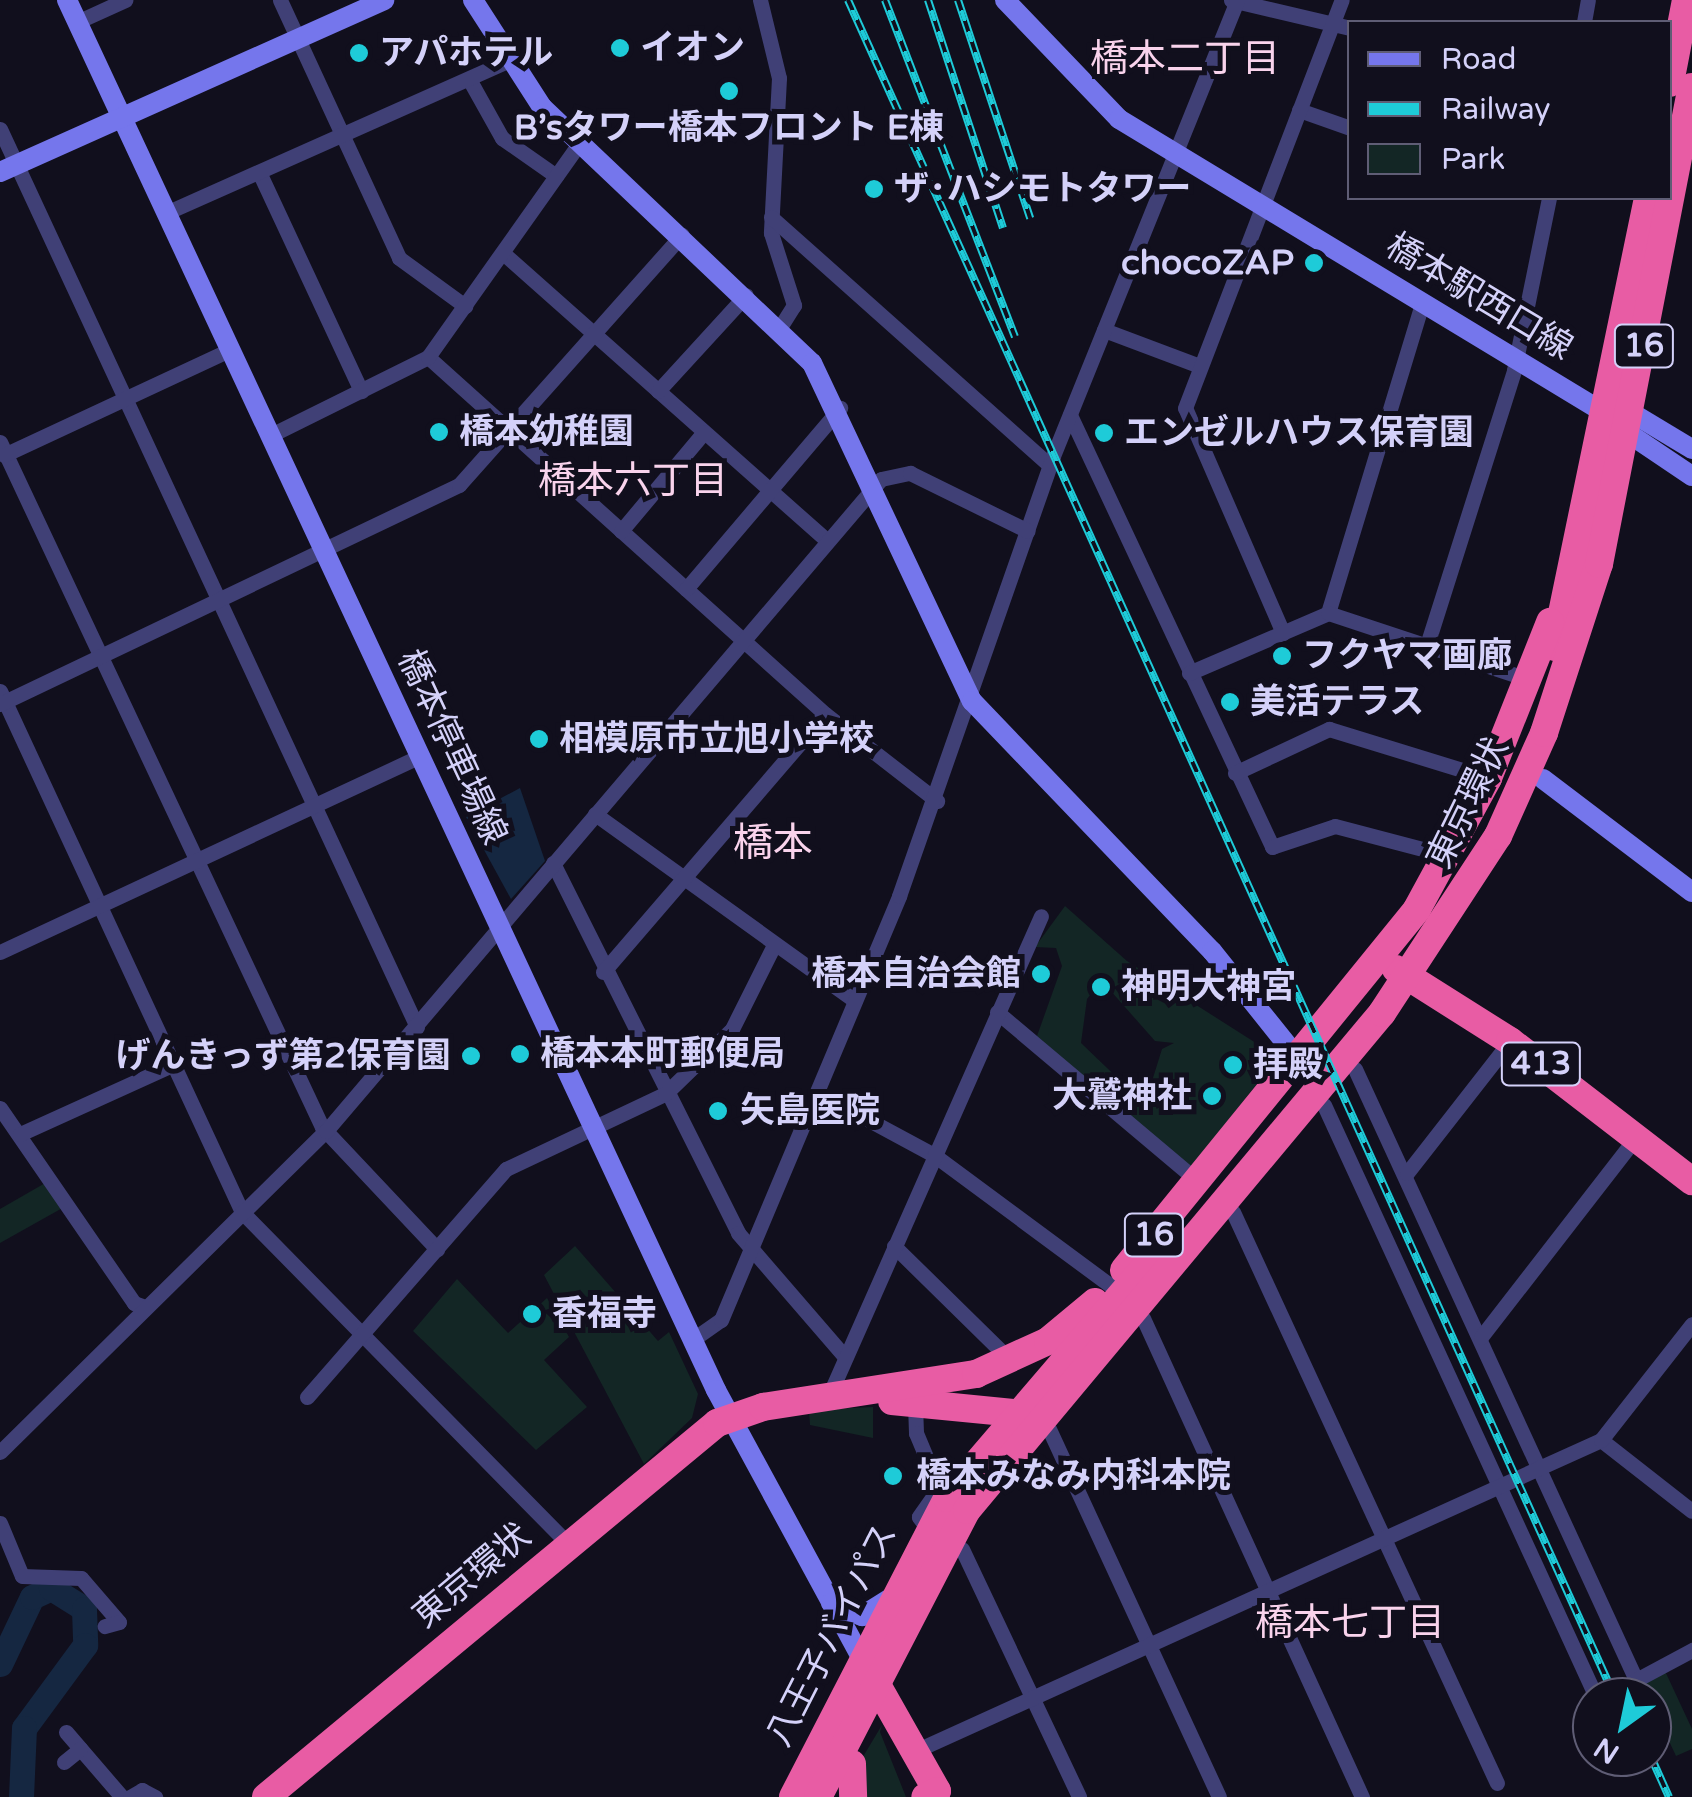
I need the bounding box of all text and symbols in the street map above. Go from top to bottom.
legend [1347,20,1672,200]
place label: イオン [640,27,745,69]
place label: アパホテル [379,32,554,74]
marker: イオン [609,37,631,59]
district label: 橋本二丁目 [1090,37,1280,83]
text: Road [1441,41,1516,78]
marker: アパホテル [348,42,370,64]
marker: B’sタワー橋本フロント E棟 [718,80,740,102]
text: Railway [1441,91,1550,128]
place label: B’sタワー橋本フロント E棟 [514,107,944,149]
text: Park [1441,141,1505,178]
place label: ザ･ハシモトタワー [894,168,1191,210]
marker: ザ･ハシモトタワー [863,178,885,200]
street label: 橋本駅西口線 [1378,225,1580,369]
place label: chocoZAP [1121,242,1294,284]
marker: chocoZAP [1303,252,1325,274]
road number: 16 [1612,319,1676,373]
place label: 橋本幼稚園 [459,411,634,453]
place label: エンゼルハウス保育園 [1124,412,1474,454]
marker: 橋本幼稚園 [428,421,450,443]
marker: エンゼルハウス保育園 [1093,422,1115,444]
district label: 橋本六丁目 [538,459,728,505]
place label: フクヤマ画廊 [1302,635,1512,677]
street label: 橋本停車場線 [389,643,515,851]
marker: フクヤマ画廊 [1271,645,1293,667]
place label: 美活テラス [1250,681,1425,723]
marker: 美活テラス [1219,691,1241,713]
place label: 相模原市立旭小学校 [559,718,874,760]
marker: 相模原市立旭小学校 [528,728,550,750]
street label: 東京環状 [1418,731,1518,875]
district label: 橋本 [733,819,813,867]
place label: 橋本自治会館 [811,953,1021,995]
marker: 橋本自治会館 [1030,963,1052,985]
place label: 神明大神宮 [1121,966,1296,1008]
marker: 神明大神宮 [1090,976,1112,998]
place label: 橋本本町郵便局 [540,1033,785,1075]
place label: げんきっず第2保育園 [114,1035,451,1077]
road number: 413 [1498,1037,1584,1091]
marker: 橋本本町郵便局 [509,1043,531,1065]
place label: 拝殿 [1253,1044,1323,1086]
marker: げんきっず第2保育園 [460,1045,482,1067]
marker: 拝殿 [1222,1054,1244,1076]
place label: 大鷲神社 [1052,1075,1192,1117]
marker: 大鷲神社 [1201,1085,1223,1107]
place label: 矢島医院 [740,1090,880,1132]
marker: 矢島医院 [705,1098,731,1124]
road number: 16 [1122,1208,1186,1262]
place label: 香福寺 [552,1293,657,1335]
marker: 香福寺 [521,1303,543,1325]
place label: 橋本みなみ内科本院 [916,1455,1231,1497]
marker: 橋本みなみ内科本院 [880,1463,906,1489]
street label: 東京環状 [405,1515,539,1637]
street label: 八王子バイパス [758,1516,906,1754]
district label: 橋本七丁目 [1255,1601,1445,1647]
north arrow [1572,1677,1672,1777]
text: N [1588,1730,1625,1771]

